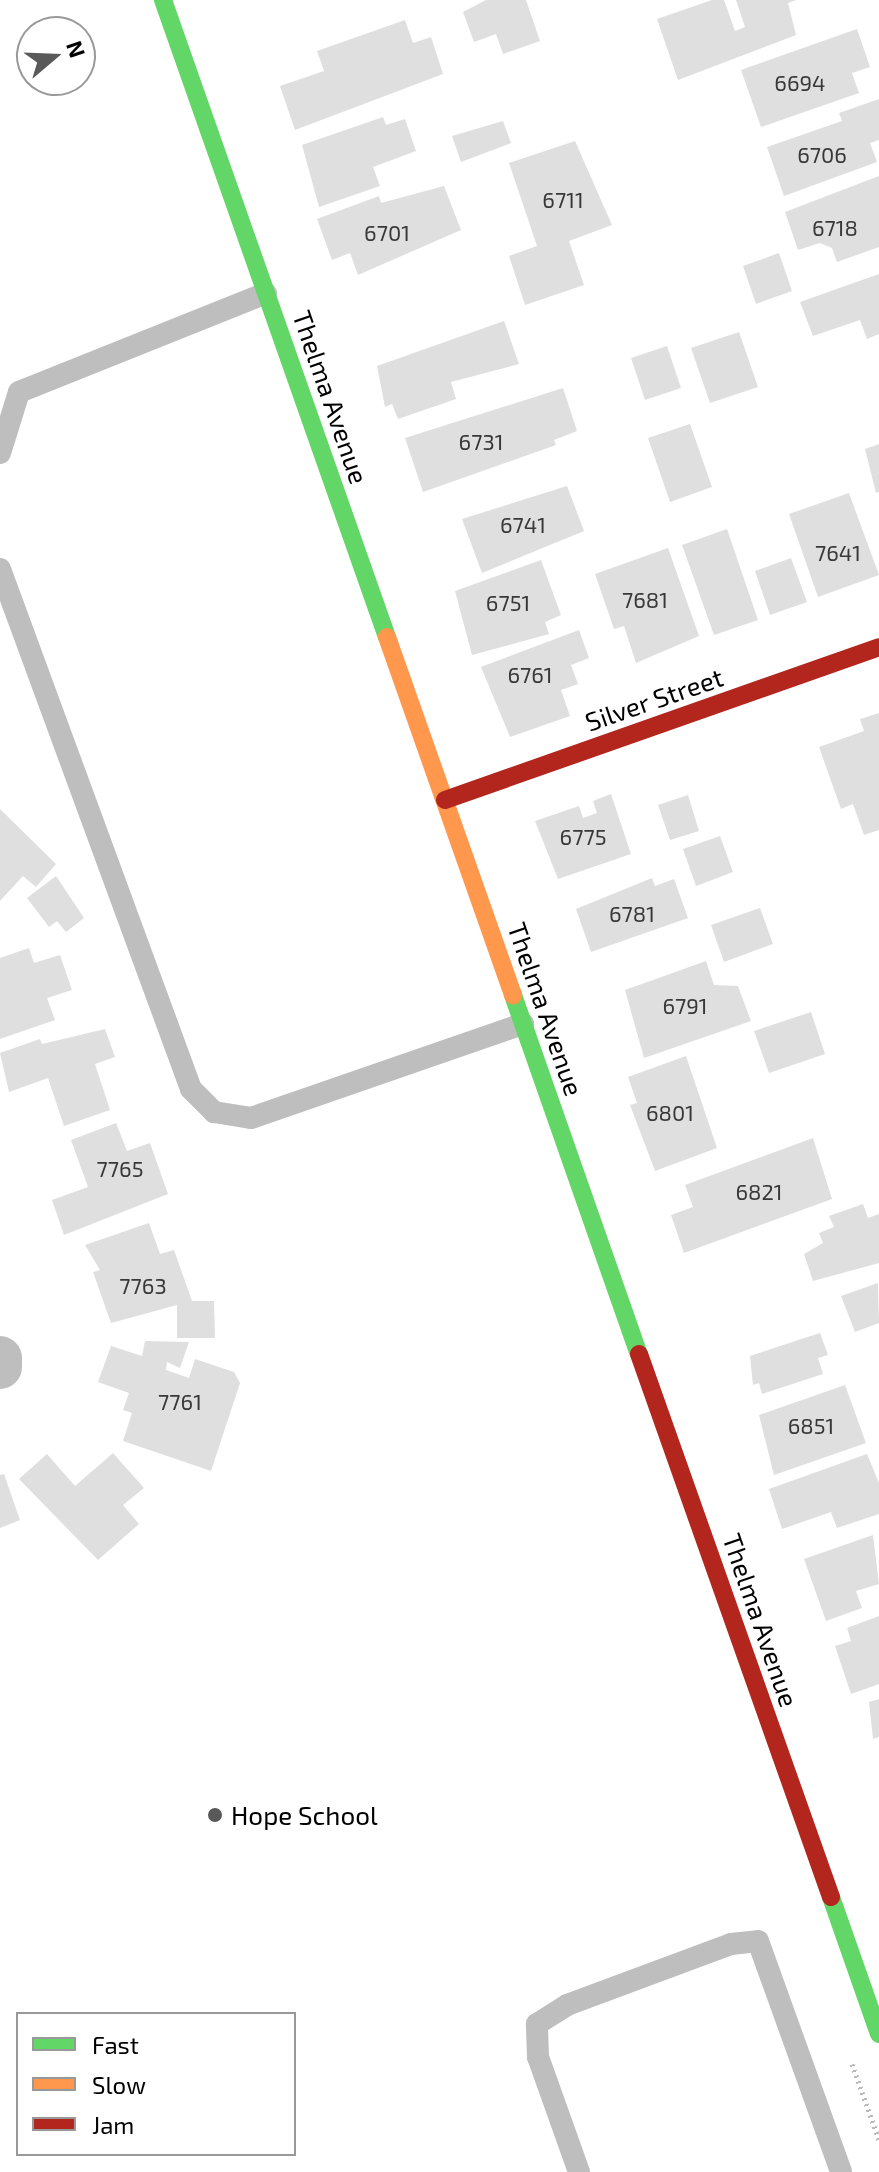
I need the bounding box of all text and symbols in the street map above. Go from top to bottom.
north arrow [16,16,96,96]
text: N [62,37,92,61]
house number: 6694 [774,70,826,96]
house number: 6706 [797,142,847,168]
house number: 6711 [542,187,584,213]
house number: 6718 [812,215,858,241]
house number: 6701 [364,220,410,246]
street label: Thelma Avenue [287,306,375,488]
house number: 6731 [459,429,503,455]
house number: 6741 [500,512,546,538]
house number: 7641 [815,540,861,566]
house number: 7681 [622,587,668,613]
house number: 6751 [486,590,530,616]
street label: Silver Street [581,661,727,737]
house number: 6761 [507,662,553,688]
house number: 6775 [560,824,606,850]
house number: 6781 [609,901,655,927]
street label: Thelma Avenue [502,918,590,1100]
house number: 6791 [662,993,708,1019]
house number: 6801 [646,1100,694,1126]
house number: 7765 [97,1156,143,1182]
house number: 6821 [735,1179,783,1205]
house number: 7763 [119,1273,167,1299]
house number: 7761 [158,1389,202,1415]
house number: 6851 [788,1413,834,1439]
street label: Thelma Avenue [717,1529,805,1711]
place label: Hope School [231,1799,378,1831]
marker: Hope School [206,1806,224,1824]
legend [16,2012,296,2156]
text: Fast [92,2030,139,2059]
text: Slow [92,2070,146,2099]
text: Jam [92,2110,134,2139]

